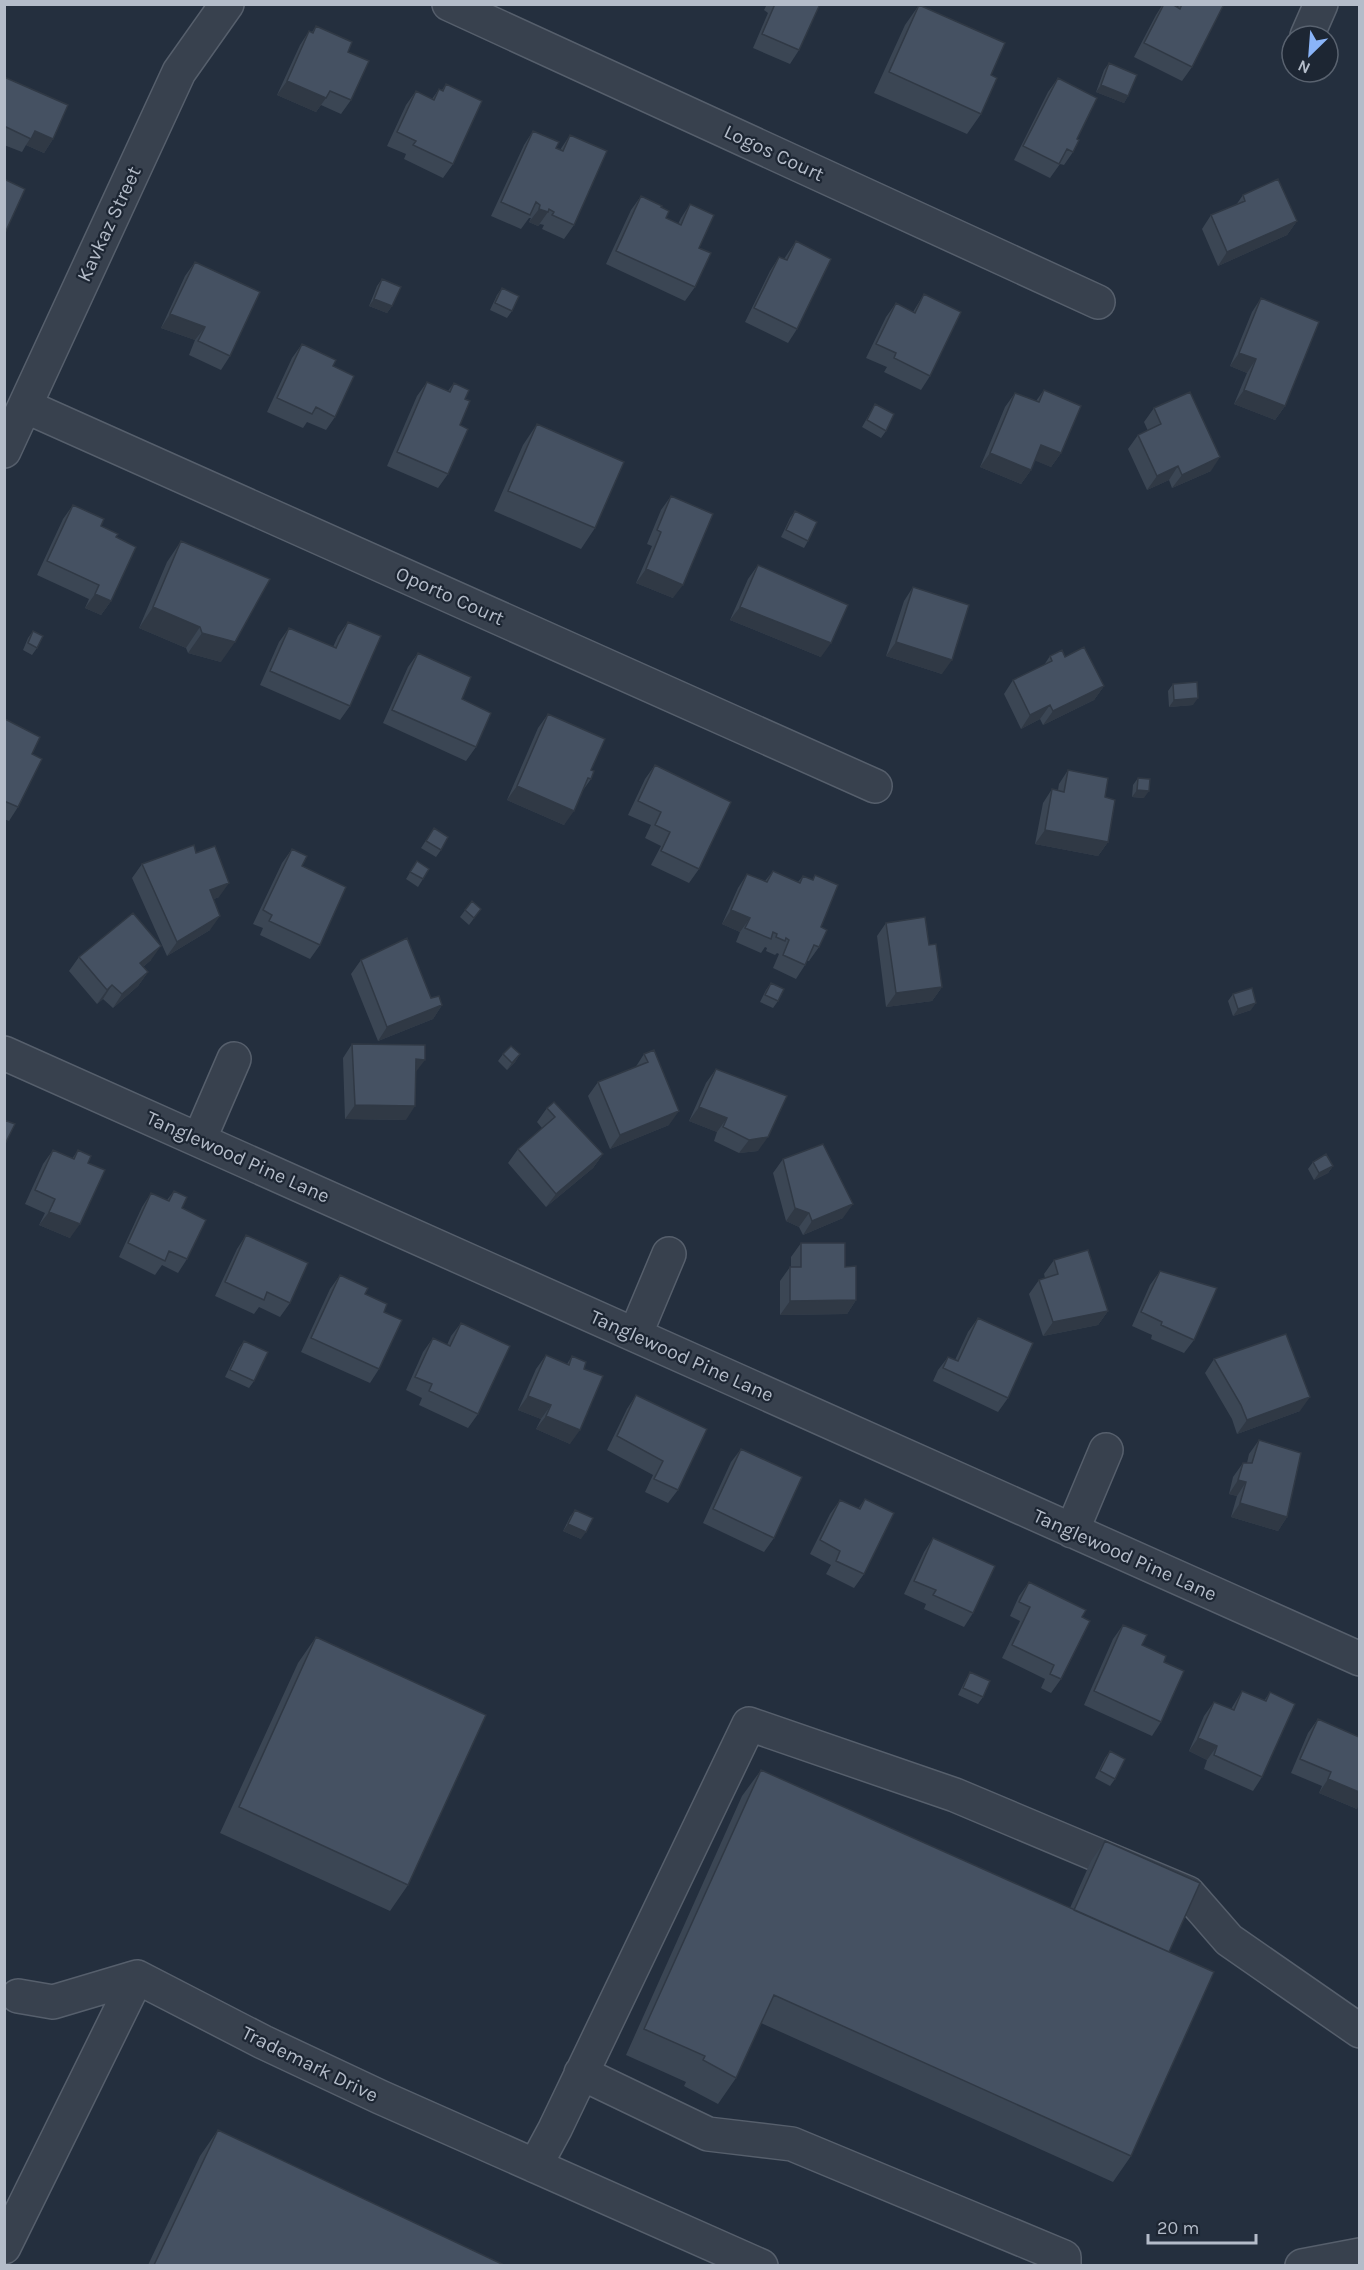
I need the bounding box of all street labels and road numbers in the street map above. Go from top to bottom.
street label: Logos Court [720,120,828,186]
street label: Kavkaz Street [72,162,146,285]
street label: Oporto Court [392,562,508,630]
street label: Tanglewood Pine Lane [143,1106,333,1208]
street label: Tanglewood Pine Lane [587,1305,777,1407]
street label: Tanglewood Pine Lane [1030,1504,1220,1606]
street label: Trademark Drive [238,2021,382,2107]

